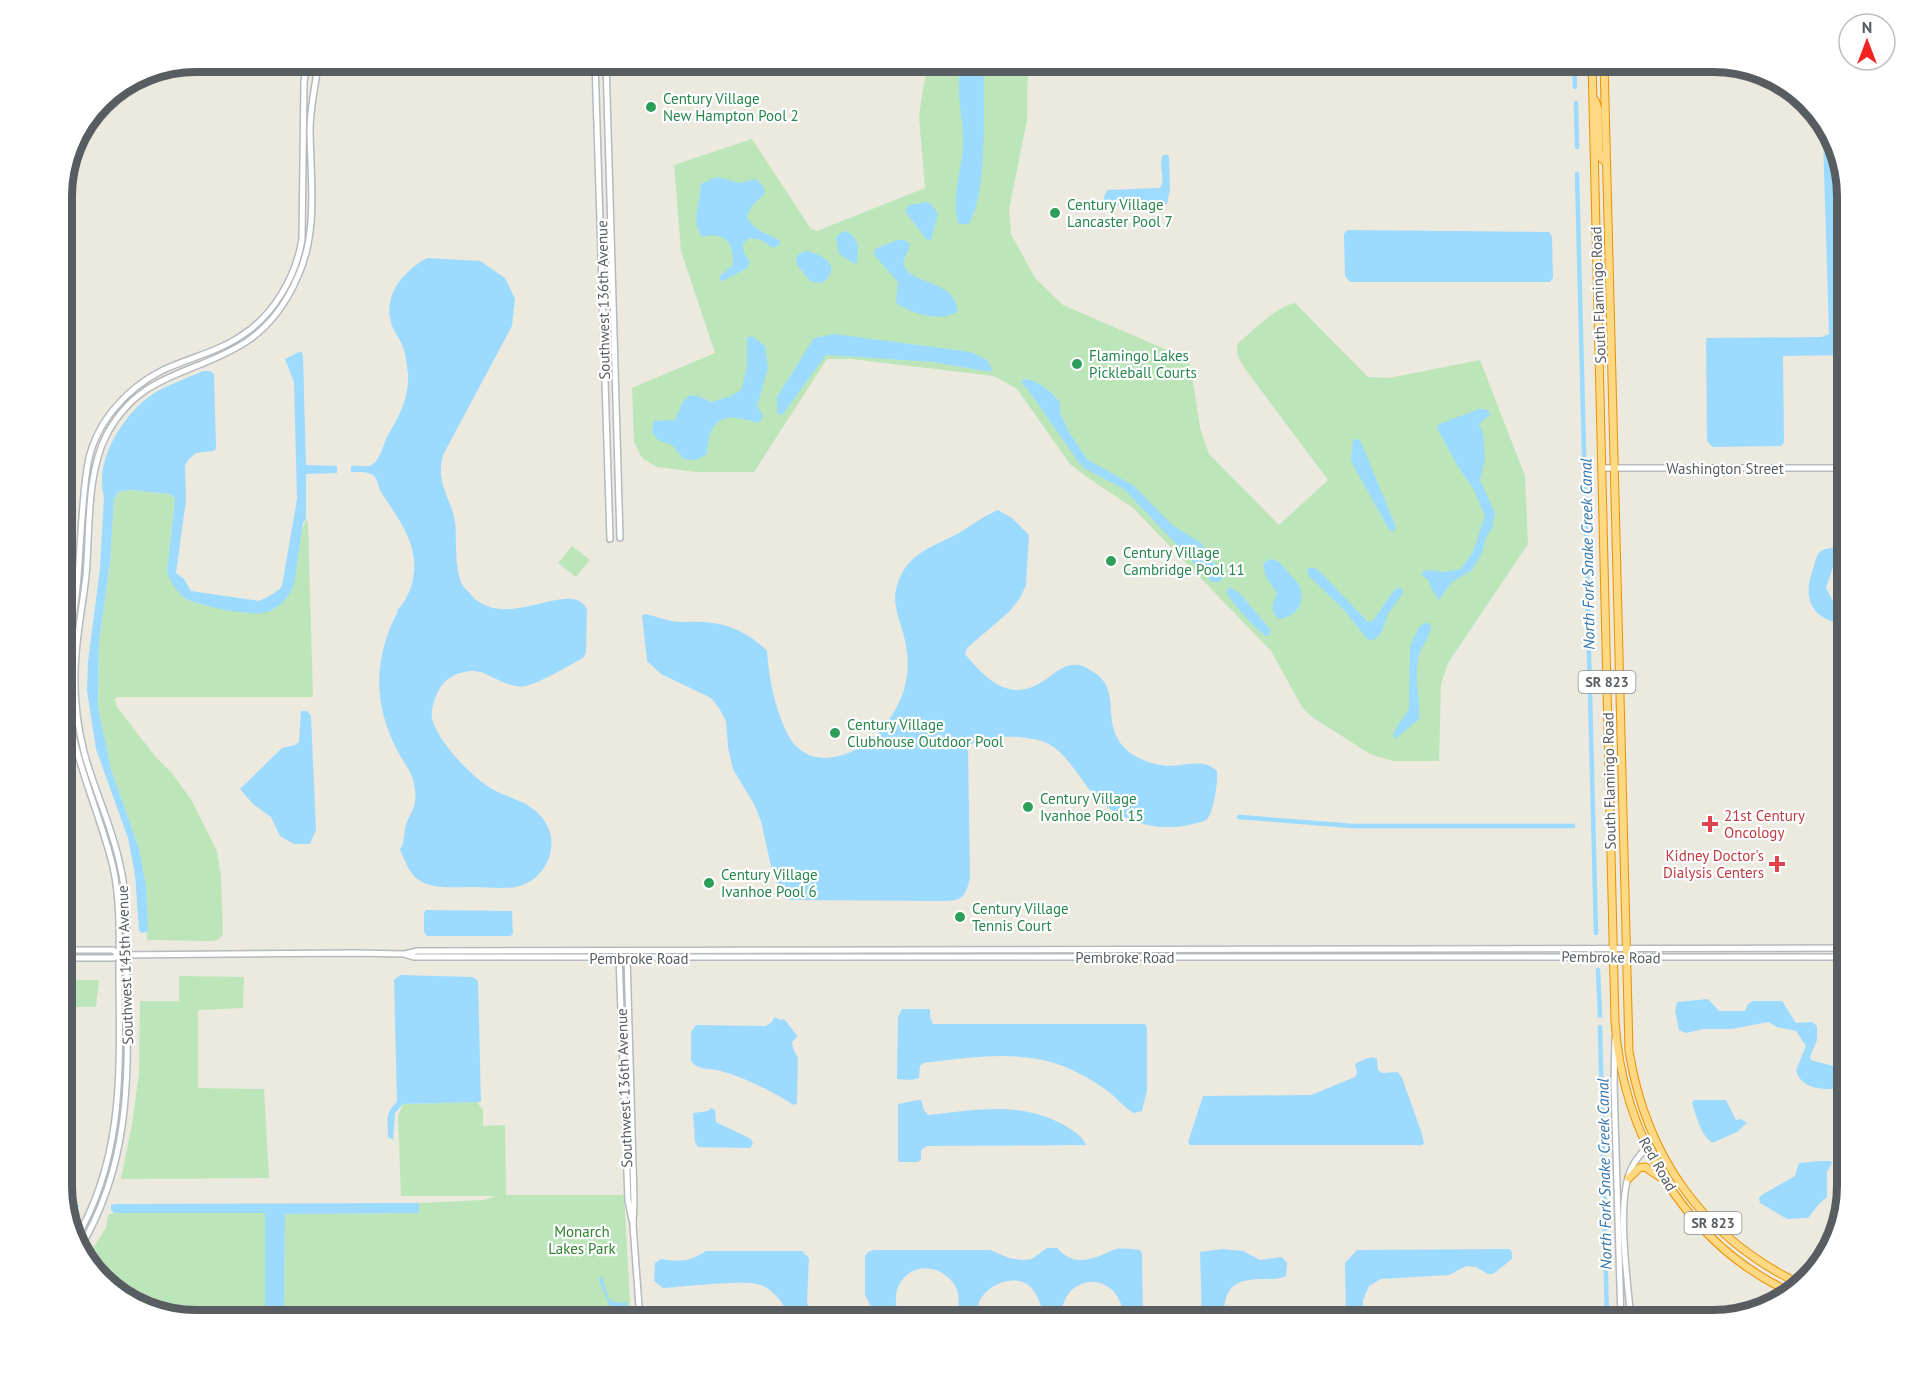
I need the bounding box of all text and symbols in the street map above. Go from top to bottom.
north arrow [1837,12,1897,72]
text: N [1862,17,1872,37]
place label: Century Village New Hampton Pool 2 [663,89,799,125]
marker: Century Village New Hampton Pool 2 [644,100,658,114]
place label: Century Village Lancaster Pool 7 [1067,195,1173,231]
marker: Century Village Lancaster Pool 7 [1048,206,1062,220]
street label: Southwest 136th Avenue [592,220,614,380]
street label: South Flamingo Road [1586,226,1610,364]
place label: Flamingo Lakes Pickleball Courts [1089,346,1197,382]
marker: Flamingo Lakes Pickleball Courts [1070,357,1084,371]
water label: North Fork Snake Creek Canal [1575,457,1599,650]
street label: Washington Street [1666,459,1784,478]
place label: Century Village Cambridge Pool 11 [1123,543,1245,579]
marker: Century Village Cambridge Pool 11 [1104,554,1118,568]
road number: SR 823 [1578,671,1636,693]
street label: South Flamingo Road [1598,712,1620,850]
place label: Century Village Clubhouse Outdoor Pool [847,715,1004,751]
marker: Century Village Clubhouse Outdoor Pool [828,726,842,740]
place label: Century Village Ivanhoe Pool 15 [1040,789,1144,825]
marker: Century Village Ivanhoe Pool 15 [1021,800,1035,814]
place label: 21st Century Oncology [1724,806,1805,842]
marker: 21st Century Oncology [1701,815,1719,833]
place label: Kidney Doctor's Dialysis Centers [1663,846,1764,882]
marker: Kidney Doctor's Dialysis Centers [1768,855,1786,873]
place label: Century Village Ivanhoe Pool 6 [721,865,818,901]
marker: Century Village Ivanhoe Pool 6 [702,876,716,890]
street label: Southwest 145th Avenue [113,885,137,1045]
place label: Century Village Tennis Court [972,899,1069,935]
marker: Century Village Tennis Court [953,910,967,924]
street label: Pembroke Road [1561,947,1661,967]
street label: Pembroke Road [1075,948,1175,967]
street label: Pembroke Road [589,949,689,968]
street label: Southwest 136th Avenue [612,1008,636,1168]
water label: North Fork Snake Creek Canal [1592,1077,1616,1270]
street label: Red Road [1635,1133,1681,1195]
road number: SR 823 [1684,1212,1742,1234]
park label: Monarch Lakes Park [548,1222,617,1258]

